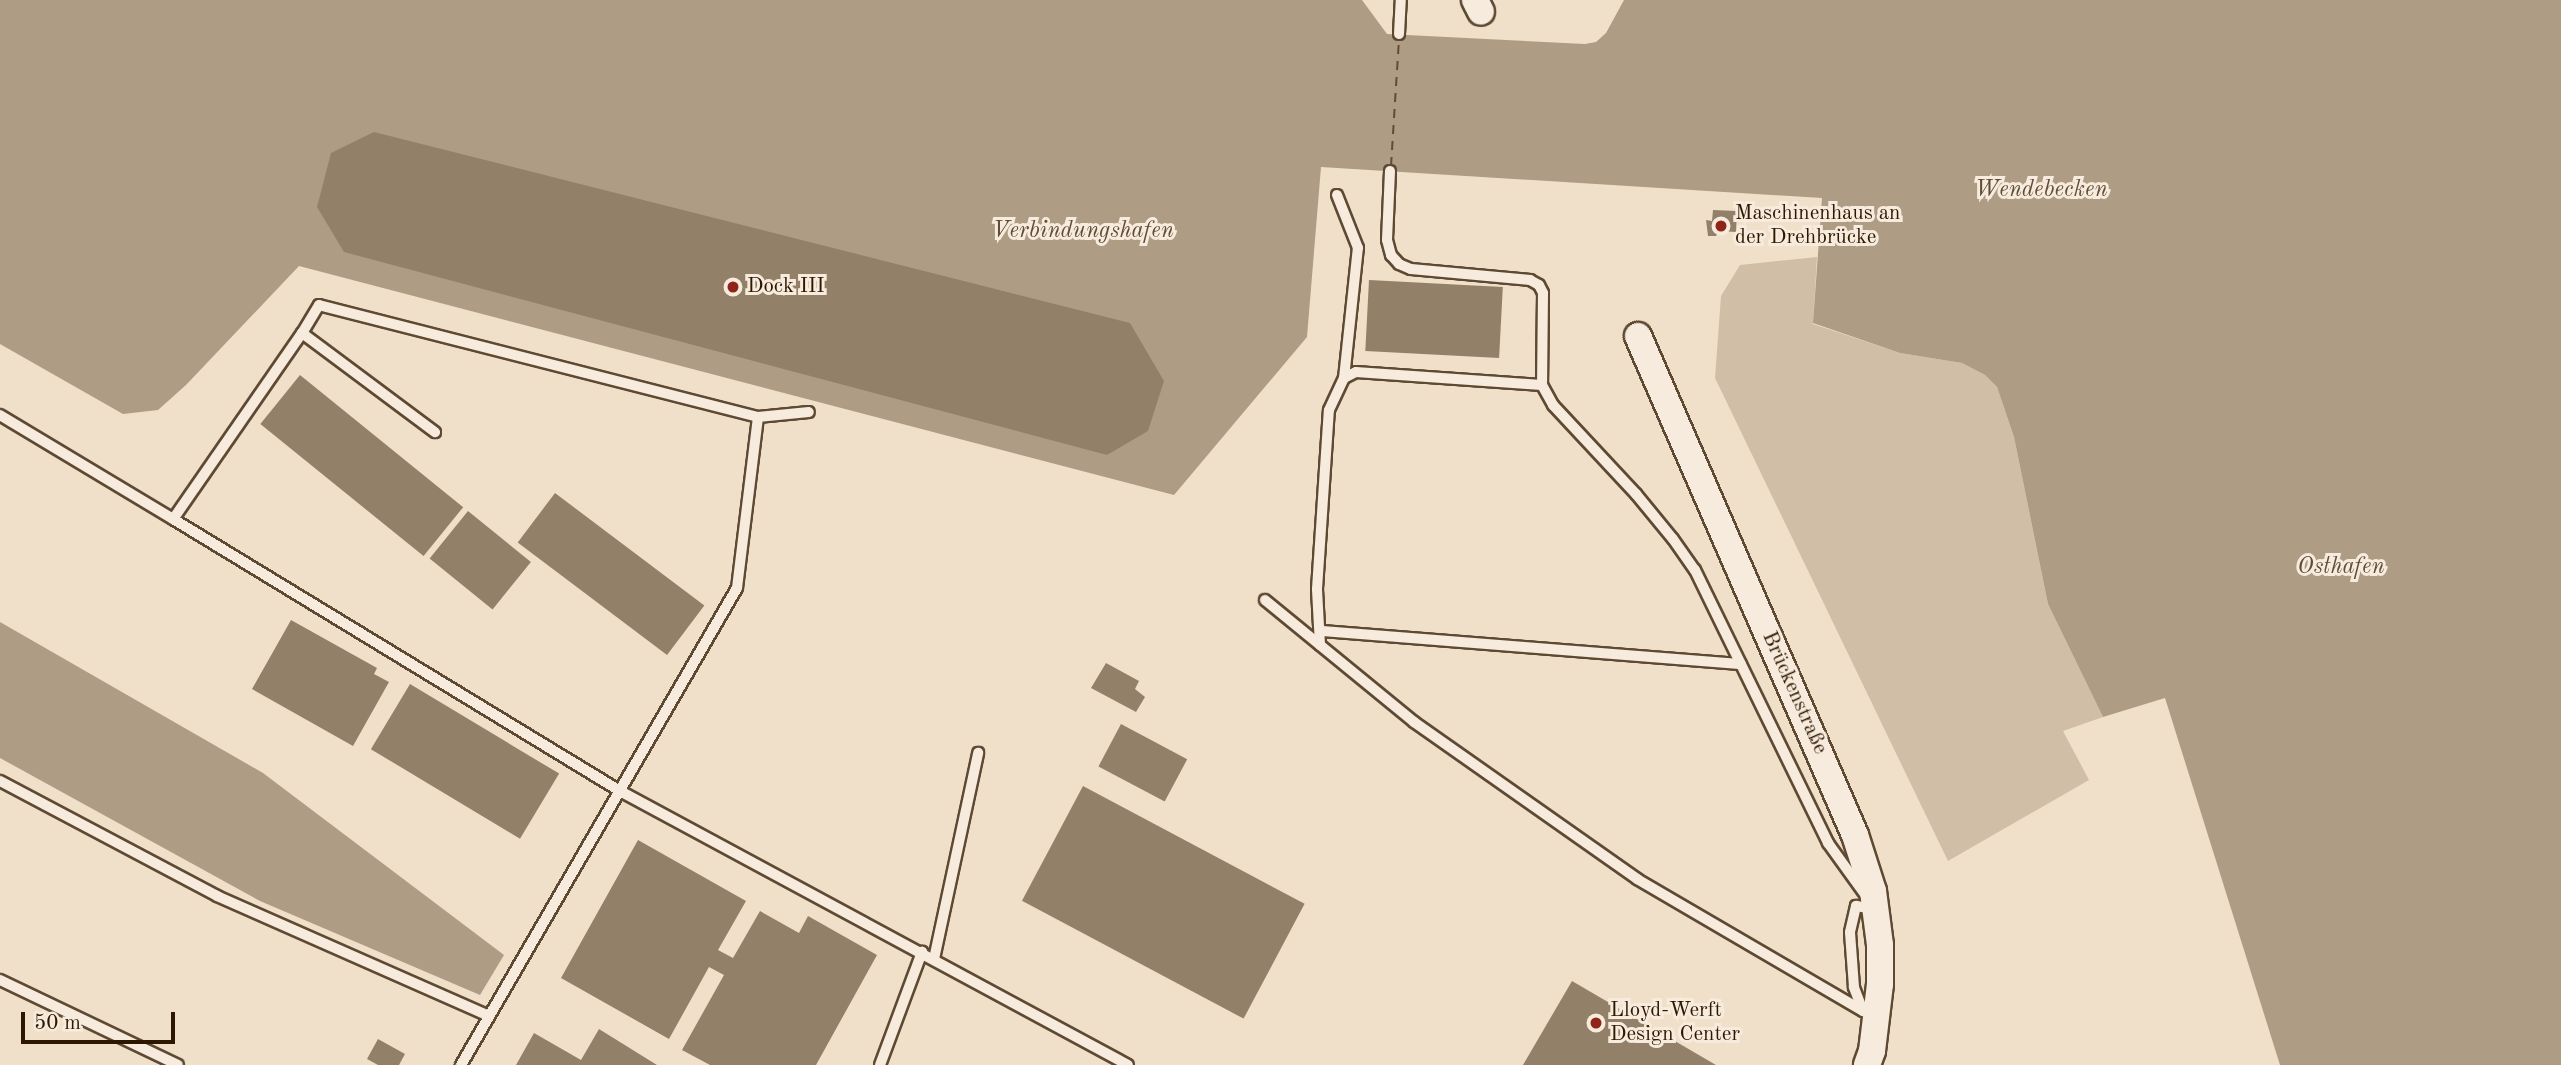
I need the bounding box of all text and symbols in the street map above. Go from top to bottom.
water label: Wendebecken [1974,176,2108,204]
place label: Maschinenhaus an der Drehbrücke [1735,201,1900,251]
water label: Verbindungshafen [992,217,1174,245]
marker: Maschinenhaus an der Drehbrücke [1713,218,1729,234]
place label: Dock III [747,274,825,300]
marker: Dock III [725,279,741,295]
water label: Osthafen [2297,553,2385,581]
street label: Brückenstraße [1756,628,1832,758]
scale bar [24,998,178,1042]
place label: Lloyd-Werft Design Center [1610,998,1740,1048]
text: 50 m [34,1013,81,1034]
marker: Lloyd-Werft Design Center [1588,1015,1604,1031]

